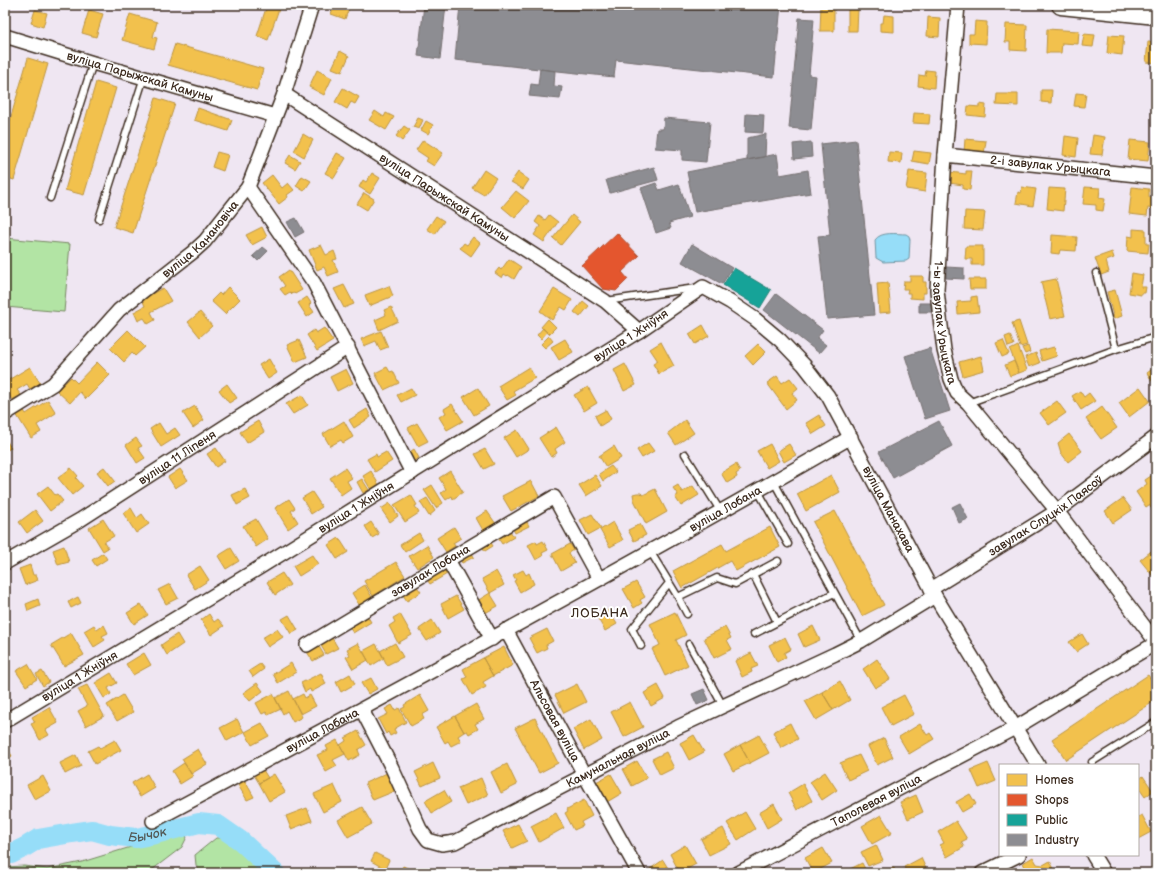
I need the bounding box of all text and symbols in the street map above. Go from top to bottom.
street label: вуліца Парыжскай Камуны [65,48,215,105]
street label: вуліца Парыжскай Камуны [377,150,512,245]
street label: 2-і завулак Урыцкага [989,152,1111,180]
street label: вуліца Канановіча [159,198,242,281]
street label: 1-ы завулак Урыцкага [929,261,960,387]
street label: вуліца 1 Жніўня [590,306,671,365]
street label: вуліца 11 Ліпеня [135,427,219,488]
street label: вуліца Манахава [859,463,918,555]
street label: завулак Слуцкіх Паясоў [986,472,1106,559]
street label: вуліца 1 Жніўня [316,478,397,537]
street label: вуліца Лобана [687,482,764,535]
street label: завулак Лобана [388,541,473,600]
district label: ЛОБАНА [570,605,629,621]
street label: вуліца 1 Жніўня [39,647,121,705]
street label: Альсовая вуліца [526,676,583,764]
street label: вуліца Лобана [283,705,361,756]
street label: Камунальная вуліца [564,725,672,791]
legend [999,764,1139,856]
street label: Таполевая вуліца [829,771,924,830]
text: Homes [1035,773,1074,788]
text: Shops [1035,793,1069,808]
text: Public [1035,813,1068,828]
water label: Бычок [127,823,168,846]
text: Industry [1035,833,1080,848]

